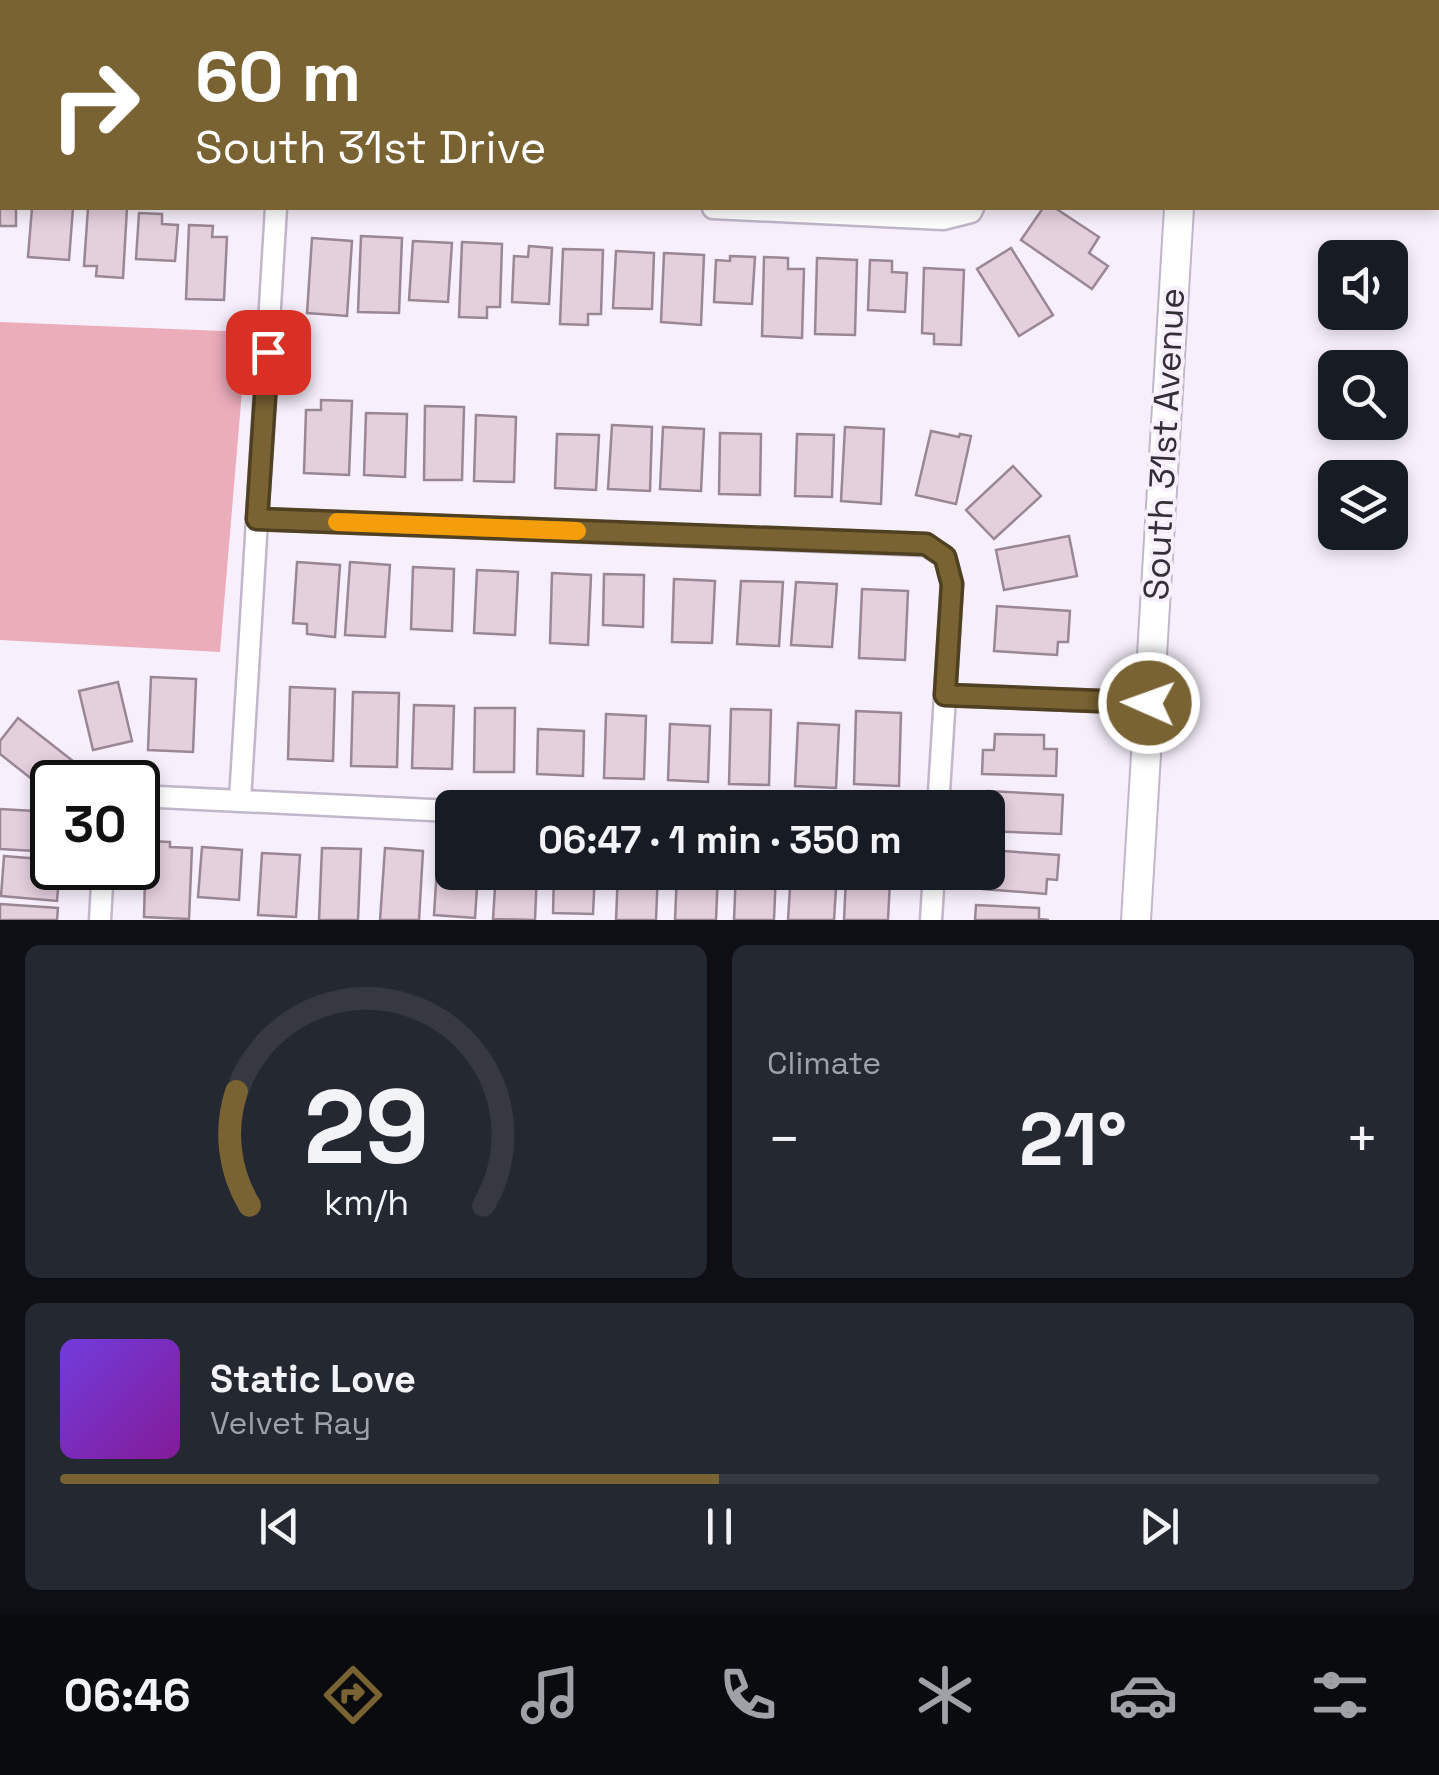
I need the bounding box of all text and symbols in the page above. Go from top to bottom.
text: 60 m [195,32,361,121]
icon: right [30,40,160,170]
text: South 31st Drive [195,119,546,176]
map controls [1318,240,1408,550]
button: sound [1318,240,1408,330]
street label: South 31st Avenue [1134,287,1194,601]
pin [226,310,311,395]
icon: arrive [241,325,296,380]
button: search [1318,350,1408,440]
button: layers [1318,460,1408,550]
position arrow [1097,651,1201,755]
speed limit sign: 30 [30,760,160,890]
text: 06:47 · 1 min · 350 m [538,816,902,864]
text: Climate [767,1043,881,1083]
text: 29 [303,1061,429,1193]
text: 21° [1019,1091,1127,1187]
text: − [767,1104,801,1174]
text: + [1345,1104,1379,1174]
text: km/h [323,1180,409,1225]
text: Static Love [210,1355,416,1403]
text: Velvet Ray [210,1403,371,1443]
icon: previous [252,1499,307,1554]
icon: pause [692,1499,747,1554]
icon: next [1132,1499,1187,1554]
icon: directions [318,1660,388,1730]
icon: music [515,1660,585,1730]
icon: phone [713,1660,783,1730]
icon: climate [910,1660,980,1730]
icon: car [1108,1660,1178,1730]
icon: filters [1305,1660,1375,1730]
text: 06:46 [64,1667,191,1724]

